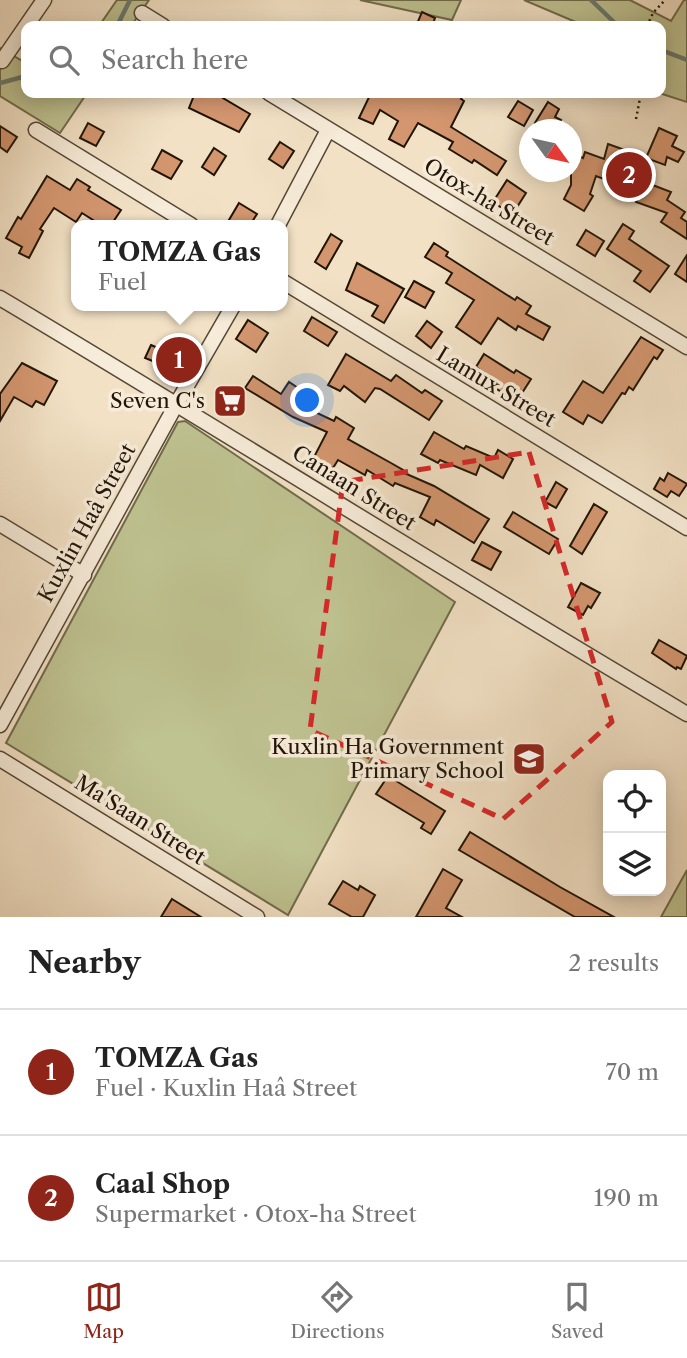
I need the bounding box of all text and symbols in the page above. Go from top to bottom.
search box [21,21,666,98]
icon: search [45,41,83,79]
text: Search here [101,44,248,76]
north arrow [519,119,582,182]
pin: 2 [606,149,652,201]
street label: Otox-ha Street [420,153,559,251]
popup [71,220,288,311]
text: TOMZA Gas [98,236,261,268]
text: Fuel [98,268,147,296]
pin: 1 [156,334,202,386]
street label: Lamux Street [432,341,561,432]
supermarket icon: Seven C's [211,382,249,420]
your location [290,383,324,417]
place label: Seven C's [110,388,205,413]
street label: Kuxlin Haâ Street [33,438,141,607]
street label: Canaan Street [288,440,421,536]
place label: Kuxlin Ha Government Primary School [271,734,505,783]
school or university icon: Kuxlin Ha Government Primary School [510,740,548,778]
street label: Ma'Saan Street [70,769,211,870]
map controls [603,770,666,896]
button: locate [603,770,666,833]
button: layers [603,833,666,896]
text: Nearby [28,944,141,981]
text: 2 results [568,949,659,977]
text: TOMZA Gas [95,1042,258,1074]
text: 1 [46,1058,56,1086]
text: 70 m [606,1058,659,1086]
text: Fuel · Kuxlin Haâ Street [95,1074,357,1102]
text: Caal Shop [95,1168,230,1200]
text: 2 [44,1184,58,1212]
text: 190 m [594,1184,659,1212]
text: Supermarket · Otox-ha Street [95,1200,417,1228]
tab: Map [83,1278,124,1343]
tab: Directions [291,1278,384,1343]
tab: Saved [551,1278,604,1343]

